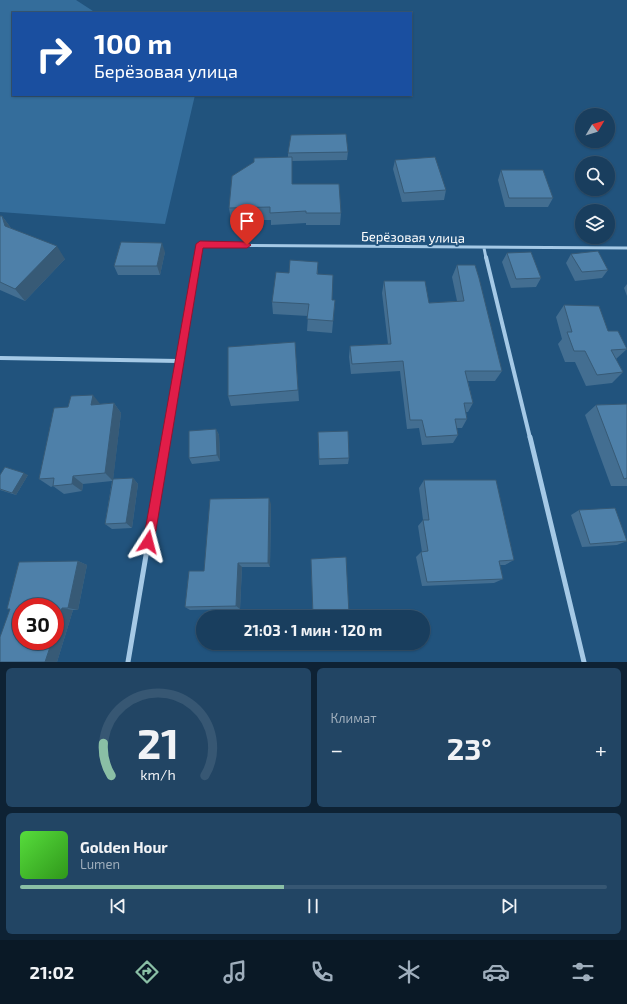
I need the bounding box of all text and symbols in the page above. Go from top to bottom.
text: 100 m [94,26,172,60]
icon: right [28,28,80,80]
text: Берёзовая улица [94,60,238,82]
north arrow [575,108,615,148]
map controls [575,108,615,244]
button: search [575,156,615,196]
pin [230,204,264,245]
button: layers [575,204,615,244]
icon: arrive [236,210,258,232]
street label: Берёзовая улица [361,228,465,246]
position arrow [127,521,169,563]
speed limit sign: 30 [12,598,64,650]
text: 21:03 · 1 мин · 120 m [244,621,382,639]
text: Климат [331,710,377,726]
text: 21 [137,716,179,766]
text: 23° [447,730,492,766]
text: − [331,736,343,762]
text: + [595,736,607,762]
text: km/h [141,765,176,782]
text: Golden Hour [80,838,168,856]
text: Lumen [80,856,120,872]
icon: previous [107,895,129,917]
icon: pause [302,895,324,917]
icon: next [498,895,520,917]
icon: directions [133,958,161,986]
icon: music [221,958,249,986]
icon: phone [308,958,336,986]
icon: climate [395,958,423,986]
icon: car [482,958,510,986]
icon: filters [569,958,597,986]
text: 21:02 [30,961,74,983]

